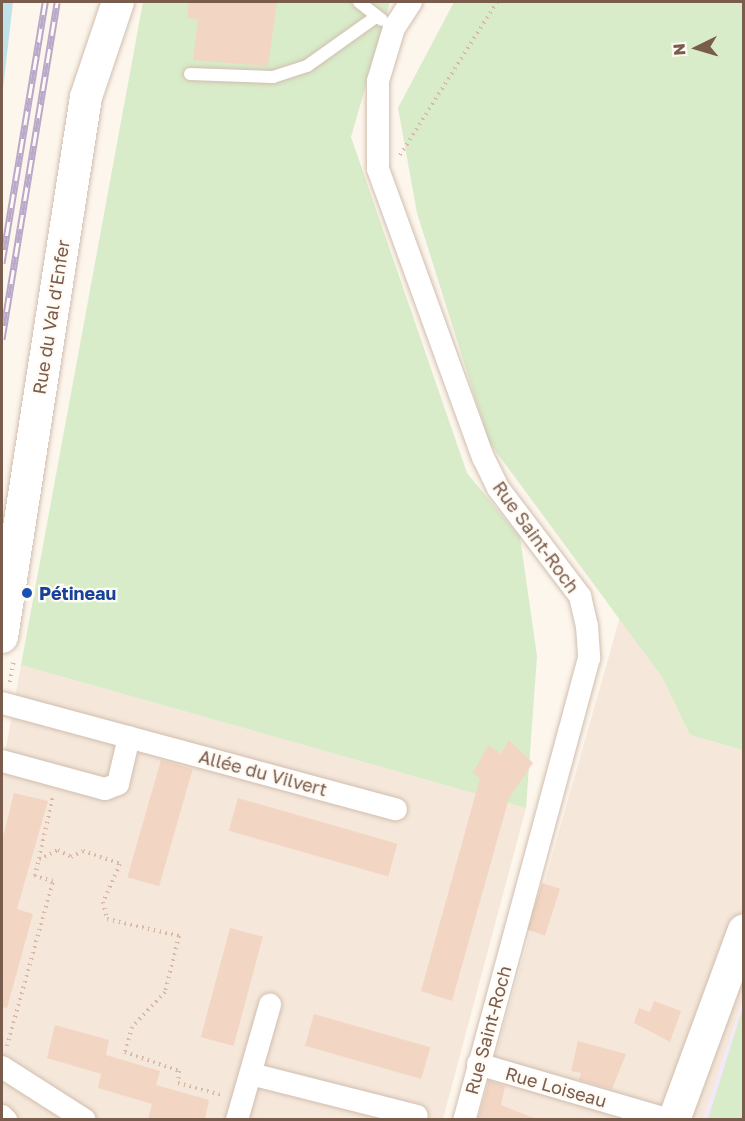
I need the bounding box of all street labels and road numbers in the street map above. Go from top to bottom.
street label: Rue du Val d'Enfer [28,238,74,396]
street label: Rue Saint-Roch [488,477,584,597]
street label: Allée du Vilvert [197,745,329,801]
street label: Rue Saint-Roch [460,963,516,1097]
street label: Rue Loiseau [503,1062,609,1112]

